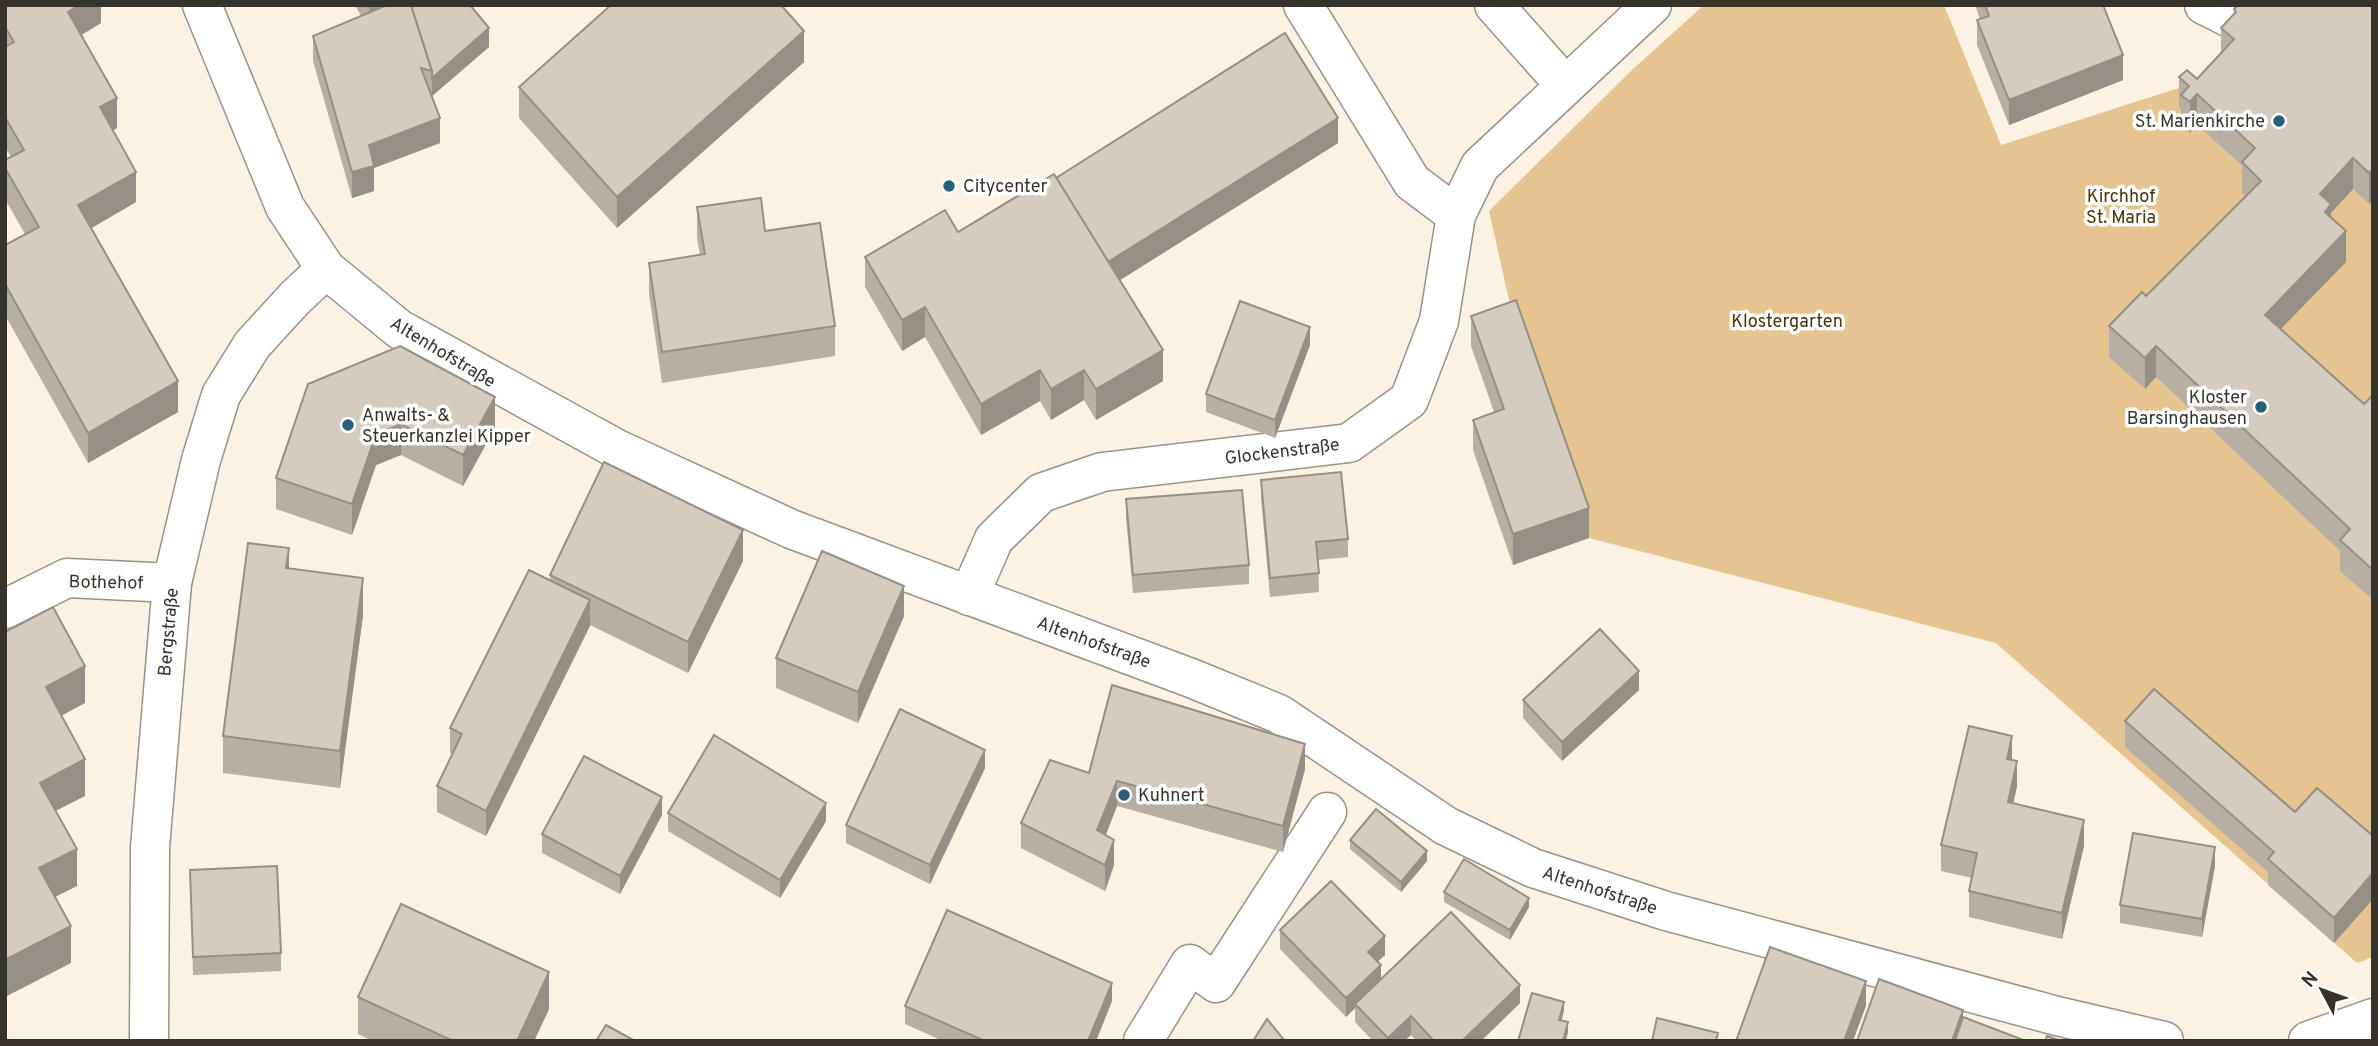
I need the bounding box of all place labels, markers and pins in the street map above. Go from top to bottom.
place label: St. Marienkirche [2135,111,2265,134]
marker: St. Marienkirche [2271,113,2287,129]
place label: Citycenter [963,176,1048,199]
marker: Citycenter [941,178,957,194]
place label: Kloster Barsinghausen [2127,387,2247,431]
marker: Kloster Barsinghausen [2253,399,2269,415]
place label: Anwalts- & Steuerkanzlei Kipper [362,405,531,449]
marker: Anwalts- & Steuerkanzlei Kipper [340,417,356,433]
place label: Kuhnert [1138,785,1205,808]
marker: Kuhnert [1116,787,1132,803]

